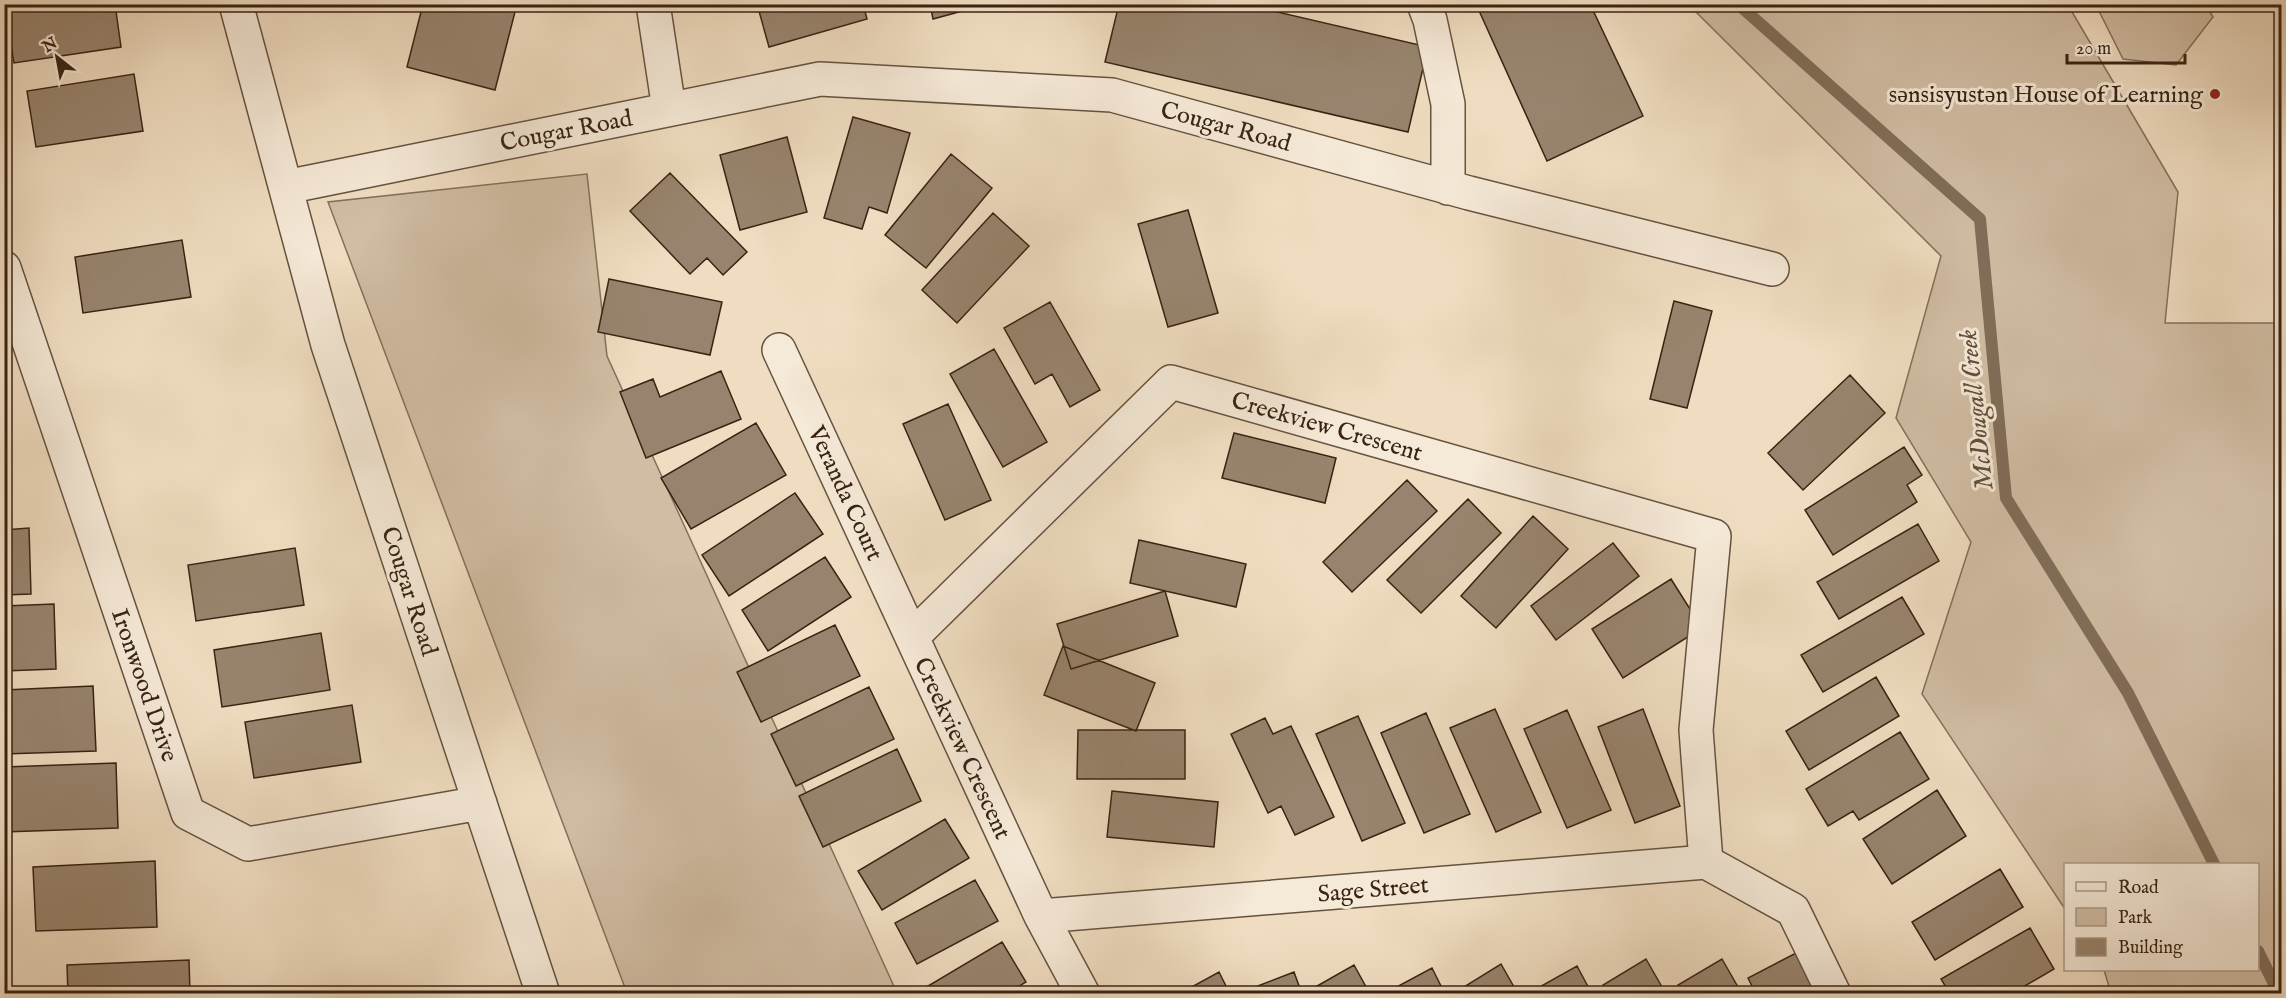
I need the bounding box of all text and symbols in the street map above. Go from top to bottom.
north arrow [27,27,87,87]
scale bar [2067,27,2186,65]
text: N [38,34,62,59]
text: 20 m [2076,38,2111,61]
place label: sənsisyustən House of Learning [1889,80,2204,111]
marker: sənsisyustən House of Learning [2208,87,2222,101]
street label: Cougar Road [1157,95,1295,160]
street label: Cougar Road [497,103,635,159]
water label: McDougall Creek [1952,327,2002,492]
street label: Creekview Crescent [1228,385,1426,470]
street label: Veranda Court [799,420,889,566]
street label: Cougar Road [373,523,444,660]
street label: Ironwood Drive [103,605,184,766]
street label: Creekview Crescent [906,653,1017,845]
legend [2064,863,2259,971]
street label: Sage Street [1316,870,1430,911]
text: Road [2118,877,2159,900]
text: Park [2118,907,2153,930]
text: Building [2118,937,2183,960]

